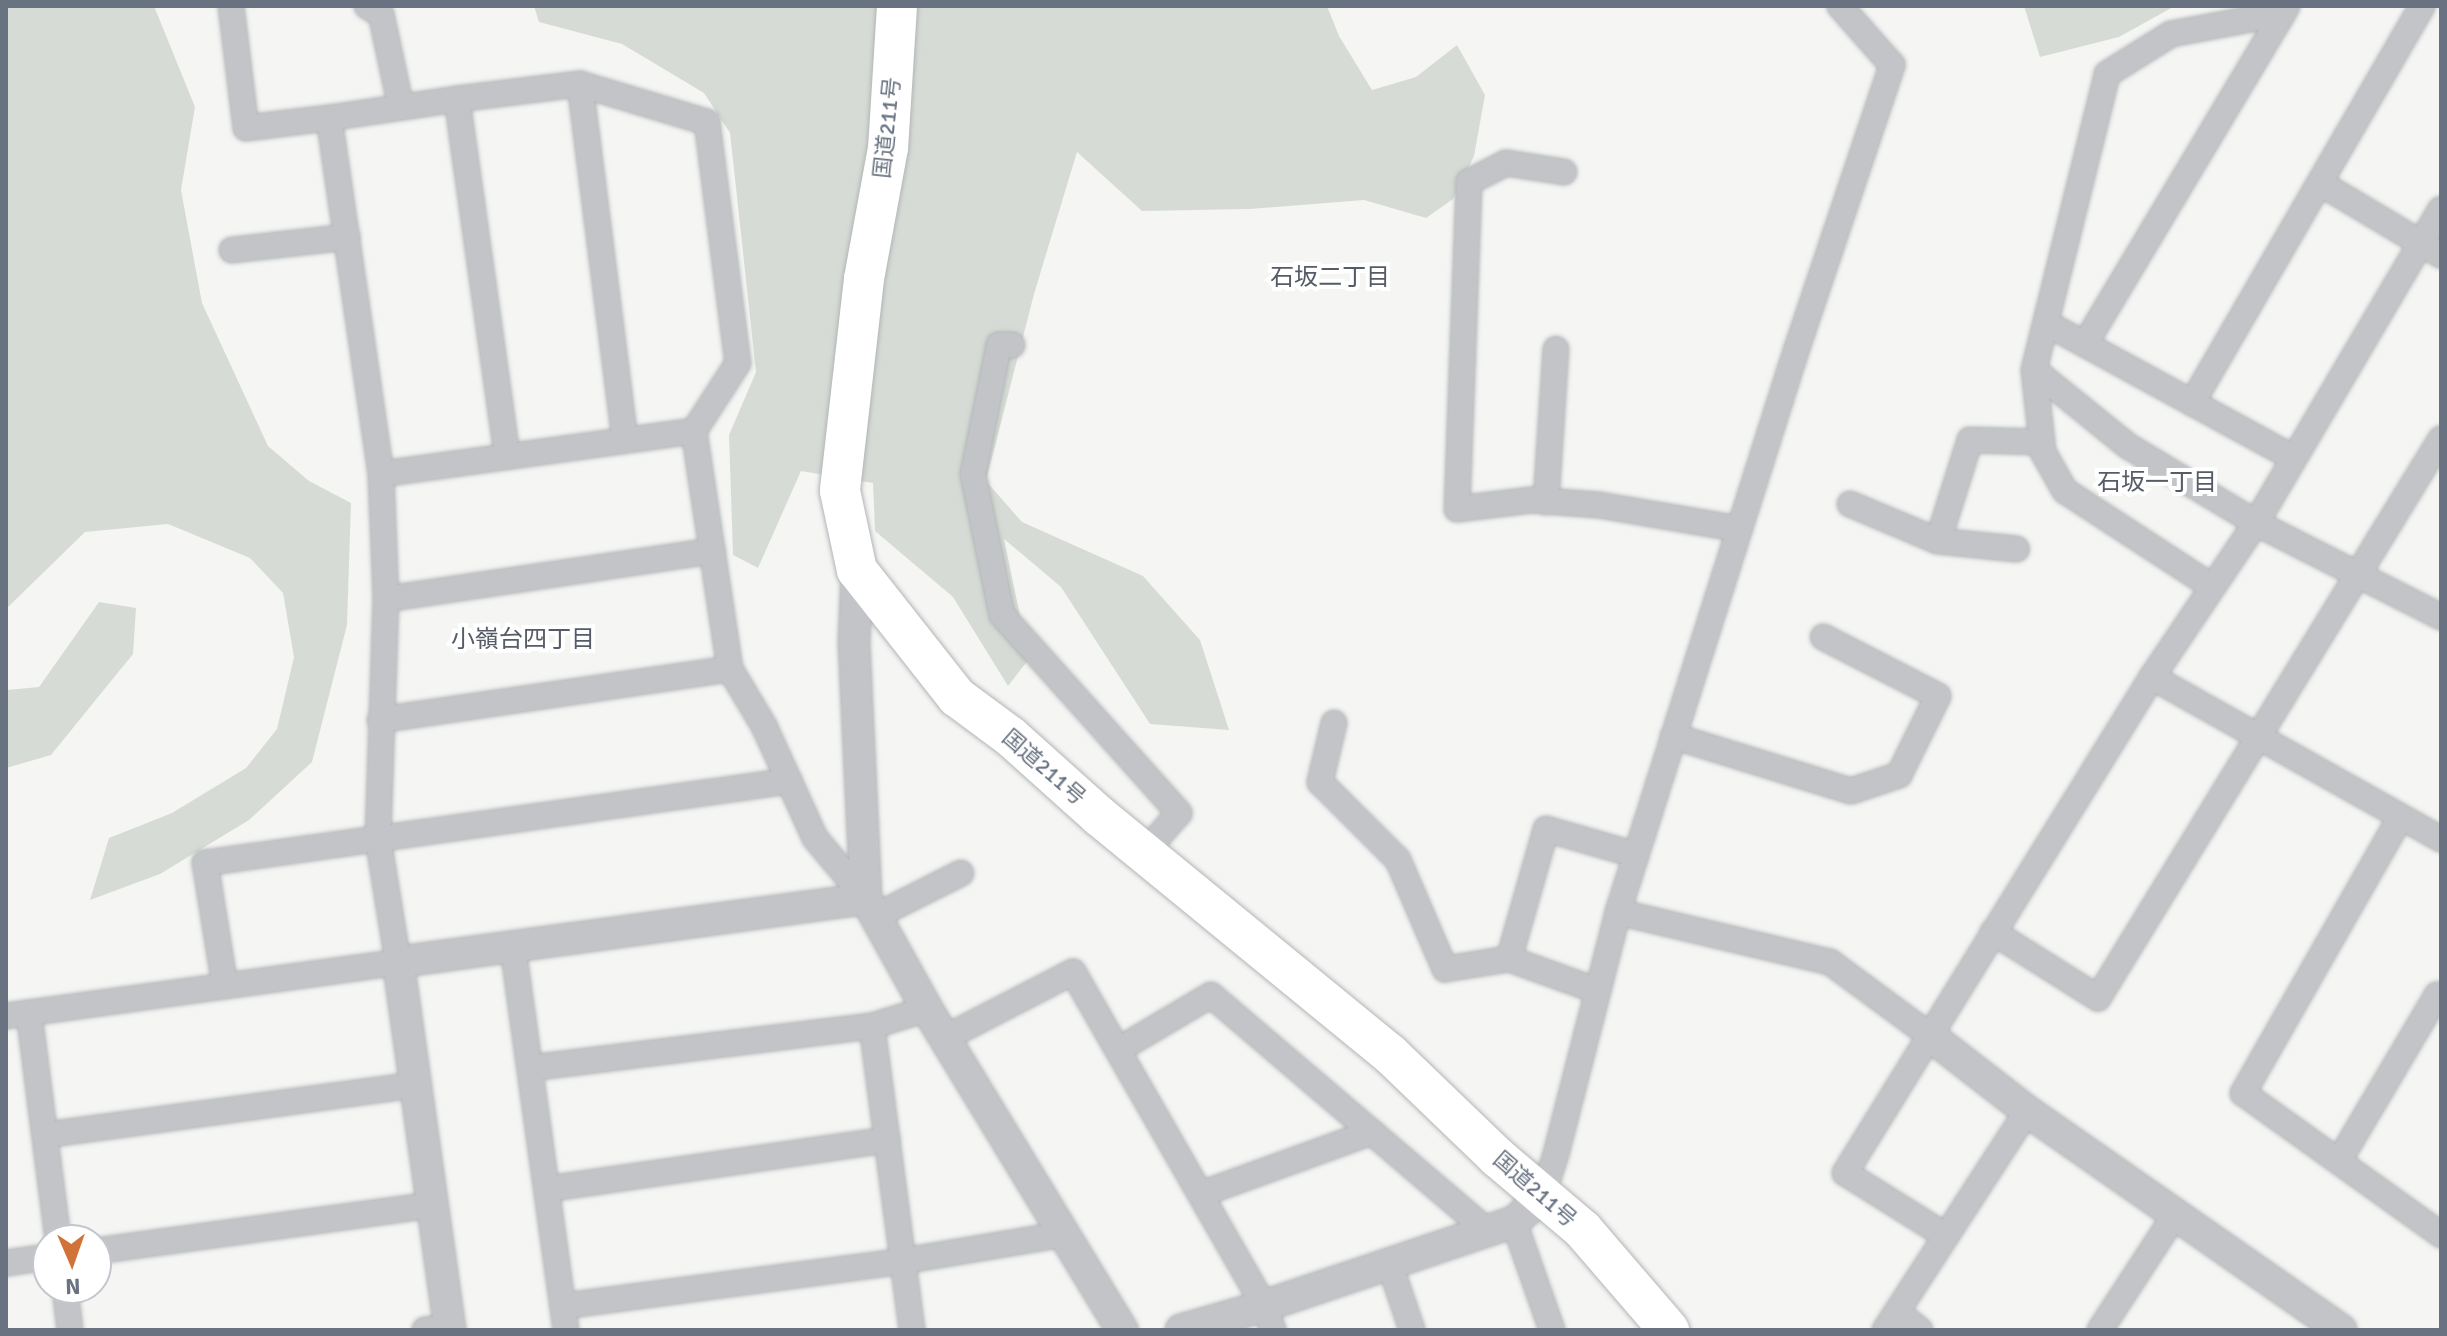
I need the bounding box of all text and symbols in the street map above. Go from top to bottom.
street label: 国道211号 [869,76,905,180]
district label: 石坂二丁目 [1270,264,1390,292]
district label: 石坂一丁目 [2097,469,2217,497]
district label: 小嶺台四丁目 [451,626,595,654]
street label: 国道211号 [997,724,1091,810]
street label: 国道211号 [1488,1146,1582,1232]
north arrow [32,1224,112,1304]
text: N [65,1273,81,1300]

